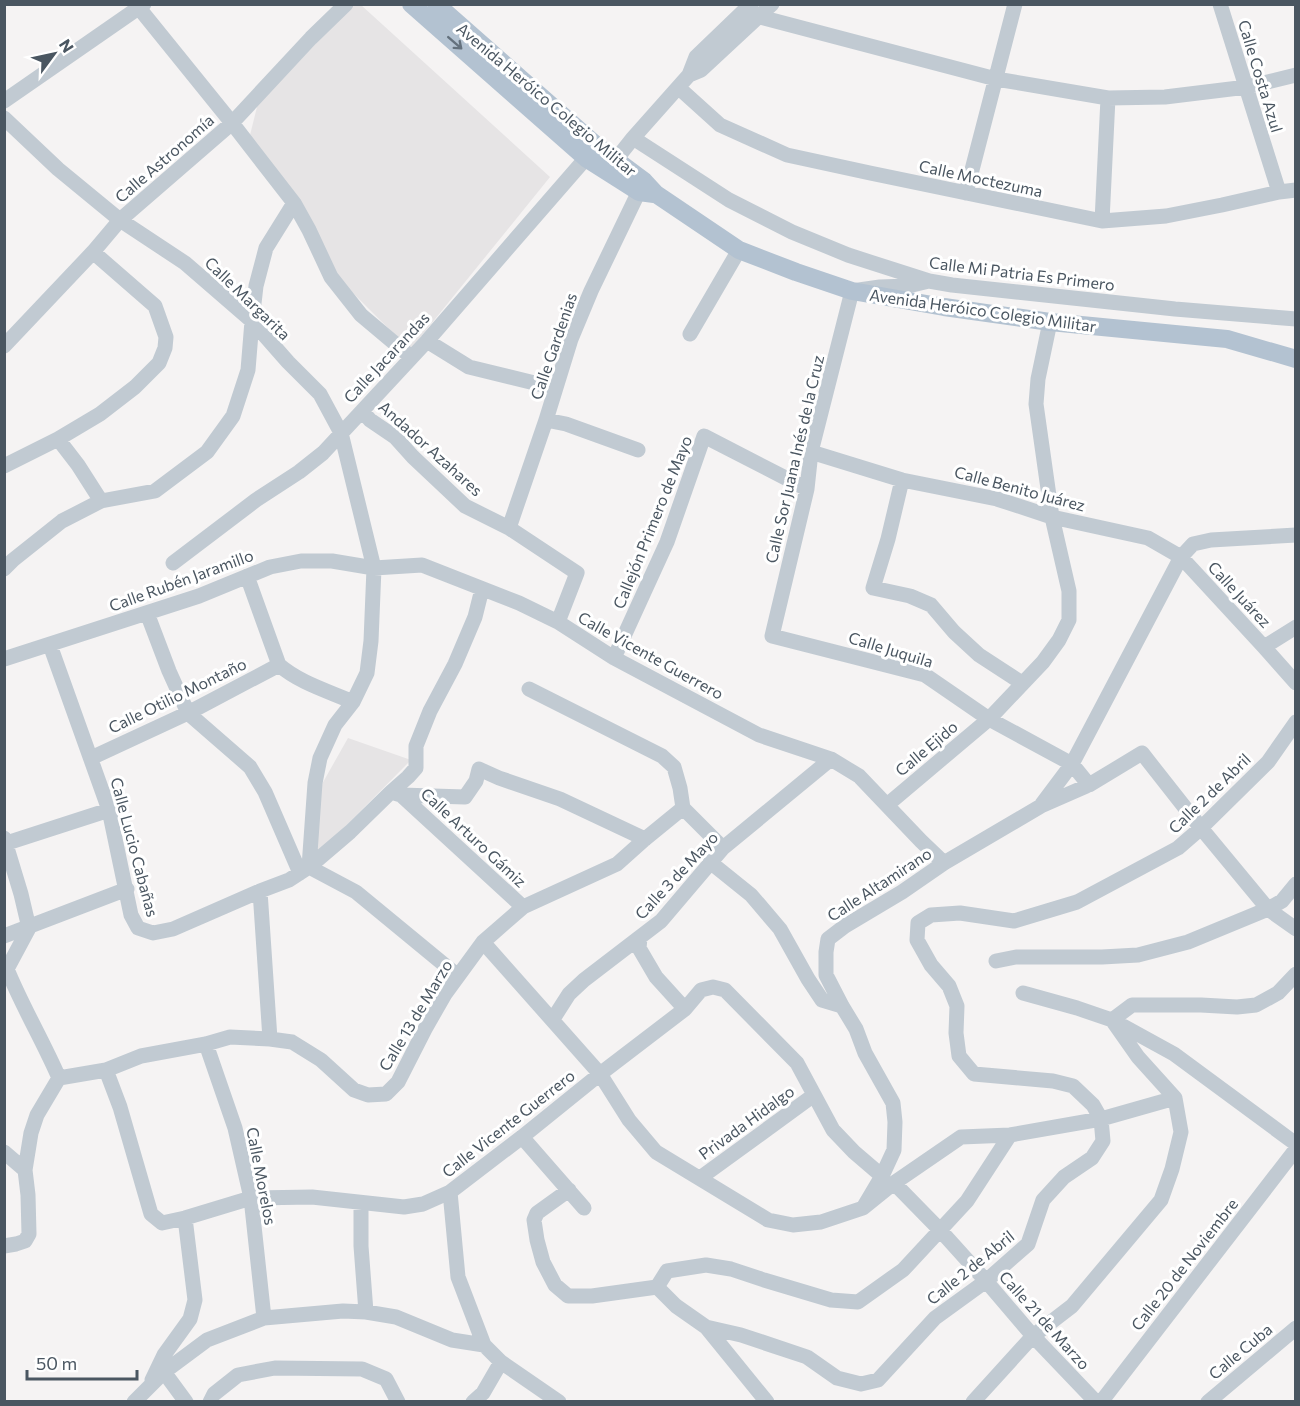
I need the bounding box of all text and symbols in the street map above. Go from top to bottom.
street label: Calle Costa Azul [1235,17,1287,135]
street label: Avenida Heróico Colegio Militar [453,18,641,180]
north arrow [24,24,84,84]
text: N [56,35,78,56]
one-way arrow [447,36,462,50]
street label: Calle Astronomía [111,110,217,206]
street label: Calle Moctezuma [917,156,1045,200]
street label: Calle Mi Patria Es Primero [928,252,1116,294]
street label: Calle Margarita [201,253,295,343]
street label: Avenida Heróico Colegio Militar [868,285,1098,335]
street label: Calle Gardenias [526,290,580,402]
street label: Calle Jacarandas [339,308,433,406]
street label: Calle Sor Juana Inés de la Cruz [761,353,827,565]
street label: Andador Azahares [375,397,487,499]
street label: Callejón Primero de Mayo [609,433,695,611]
street label: Calle Benito Juárez [953,461,1087,515]
street label: Calle Rubén Jaramillo [106,545,256,615]
street label: Calle Juárez [1205,557,1275,631]
street label: Calle Vicente Guerrero [575,607,727,703]
street label: Calle Juquila [846,627,936,671]
street label: Calle Otilio Montaño [105,653,249,737]
street label: Calle Ejido [891,716,961,780]
street label: Calle 2 de Abril [1164,749,1254,837]
street label: Calle Lucio Cabañas [107,775,163,919]
street label: Calle Arturo Gámiz [418,783,530,891]
street label: Calle 3 de Mayo [631,827,721,923]
street label: Calle Altamirano [823,843,935,925]
street label: Calle 13 de Marzo [374,956,456,1074]
street label: Calle Vicente Guerrero [438,1065,578,1181]
street label: Privada Hidalgo [695,1081,797,1163]
street label: Calle Morelos [243,1126,281,1226]
street label: Calle 20 de Noviembre [1127,1194,1241,1334]
street label: Calle 2 de Abril [923,1226,1017,1308]
street label: Calle 21 de Marzo [996,1267,1094,1373]
street label: Calle Cuba [1205,1319,1275,1383]
scale bar [27,1343,136,1381]
text: 50 m [36,1352,77,1374]

